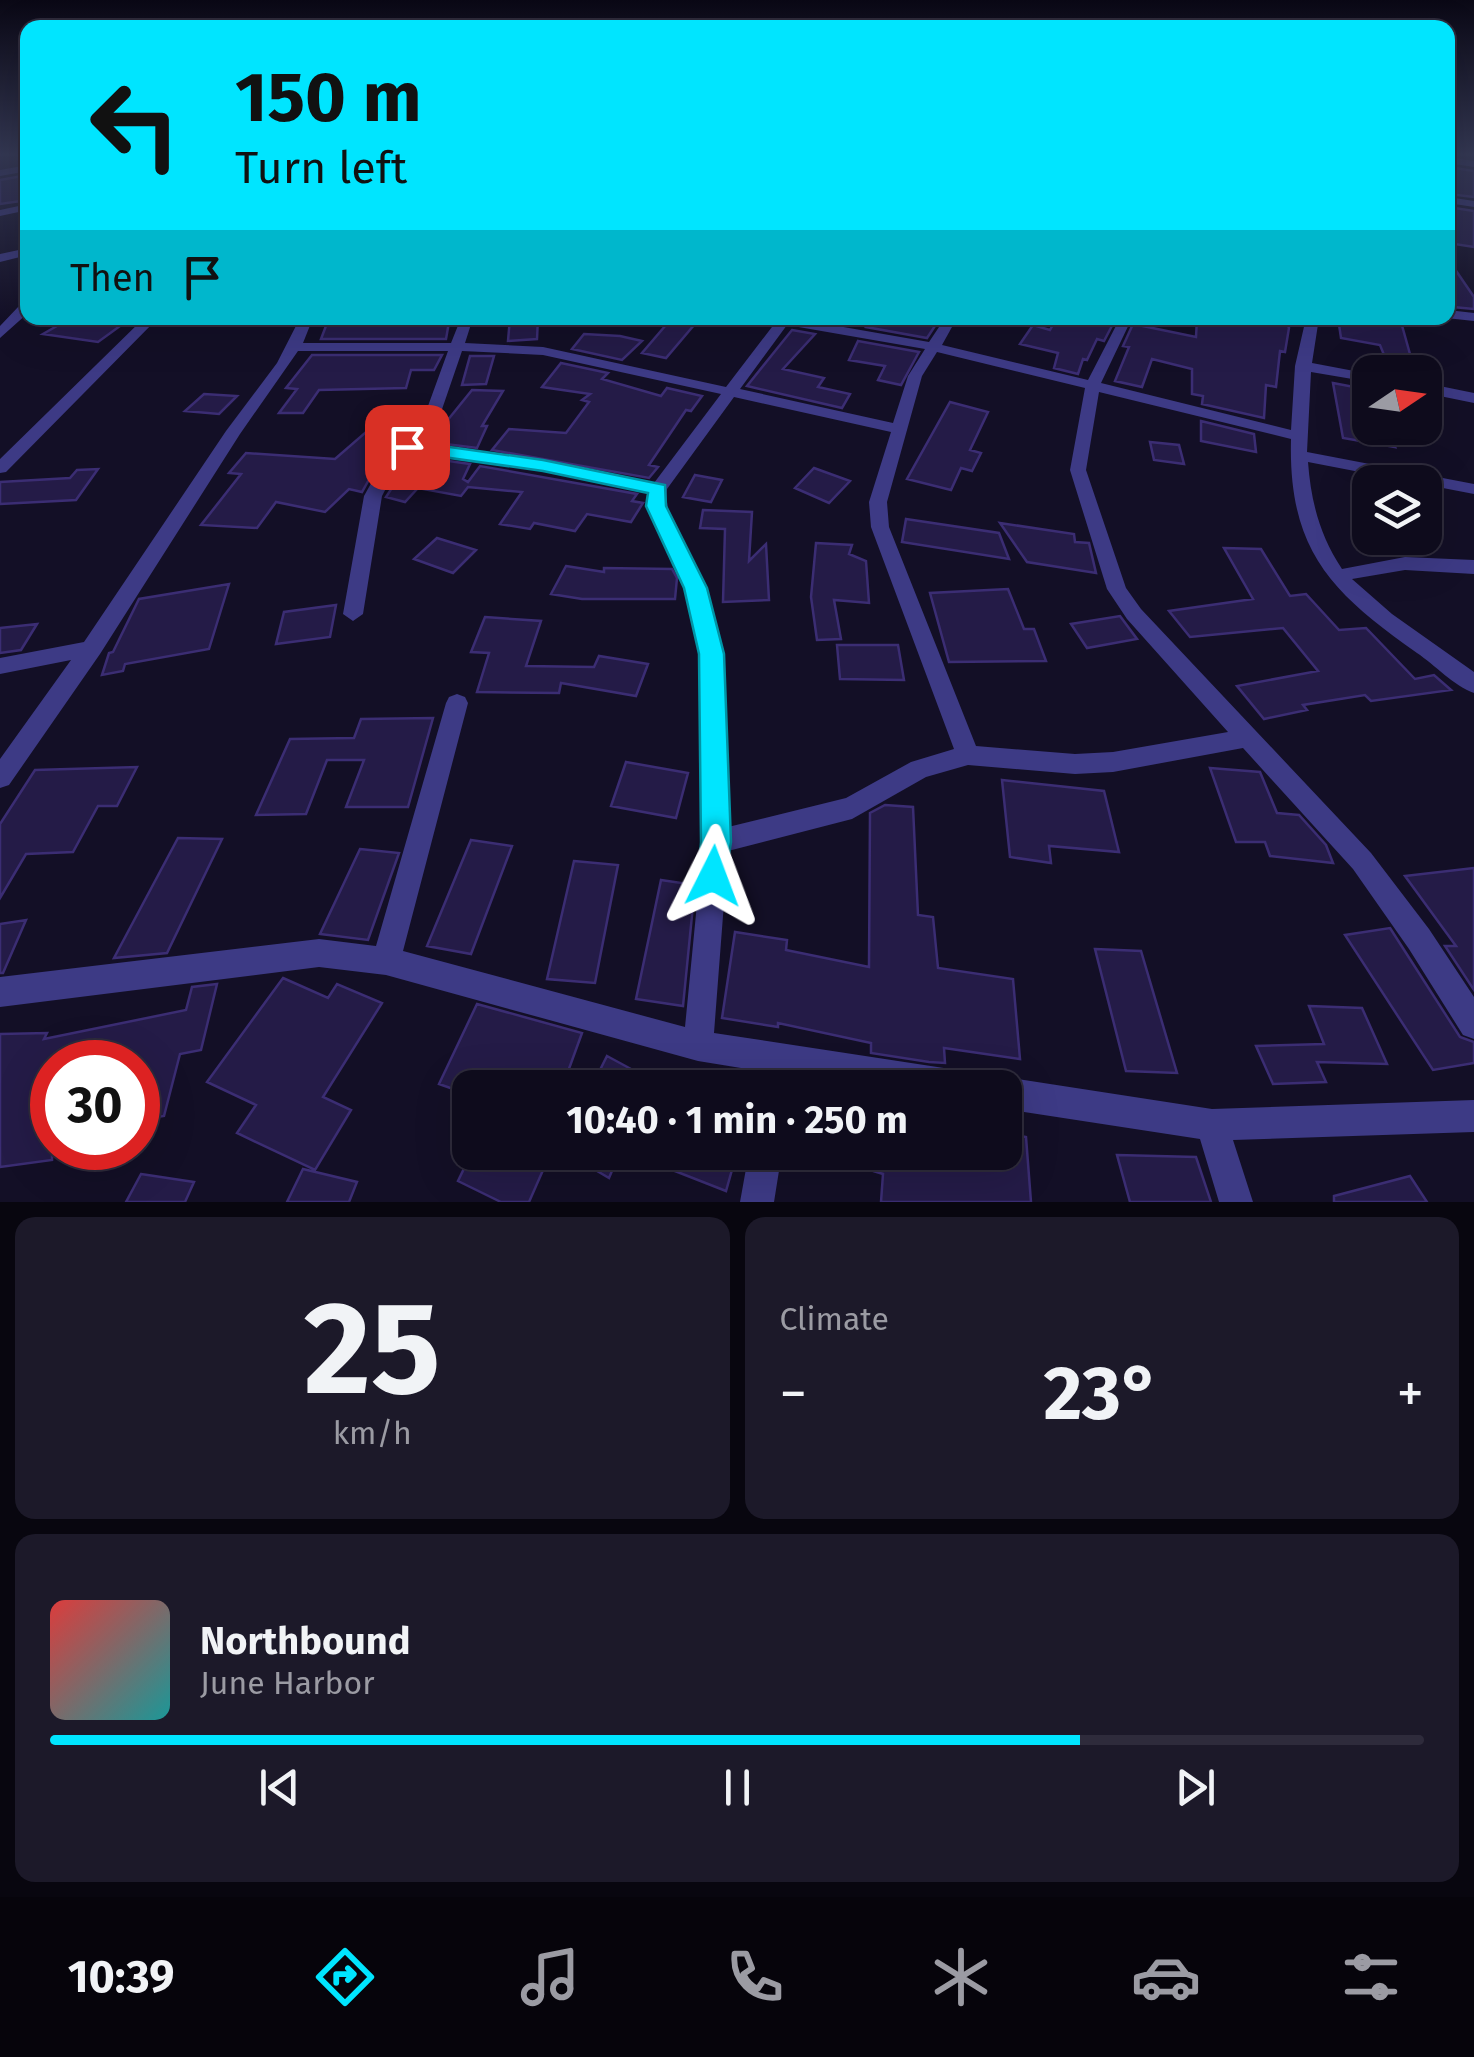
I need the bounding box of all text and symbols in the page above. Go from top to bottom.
text: 150 m [235,56,422,140]
icon: left [70,60,200,190]
text: Turn left [235,141,407,195]
icon: arrive [175,250,230,305]
text: Then [70,255,155,301]
north arrow [1352,355,1442,445]
map controls [1352,355,1442,555]
pin [365,405,450,490]
icon: arrive [380,420,435,475]
button: layers [1352,465,1442,555]
position arrow [661,824,765,928]
speed limit sign: 30 [30,1040,160,1170]
text: 10:40 · 1 min · 250 m [566,1097,908,1143]
text: 25 [304,1271,441,1427]
text: Climate [780,1300,889,1338]
text: 23° [1044,1349,1160,1439]
text: − [780,1361,807,1427]
text: + [1397,1361,1424,1427]
text: km/h [333,1414,412,1452]
text: Northbound [200,1618,411,1664]
text: June Harbor [200,1664,375,1702]
icon: previous [252,1760,307,1815]
icon: pause [710,1760,765,1815]
icon: next [1168,1760,1223,1815]
icon: directions [310,1942,380,2012]
icon: music [515,1942,585,2012]
icon: phone [720,1942,790,2012]
icon: climate [926,1942,996,2012]
icon: car [1131,1942,1201,2012]
icon: filters [1336,1942,1406,2012]
text: 10:39 [68,1950,174,2004]

